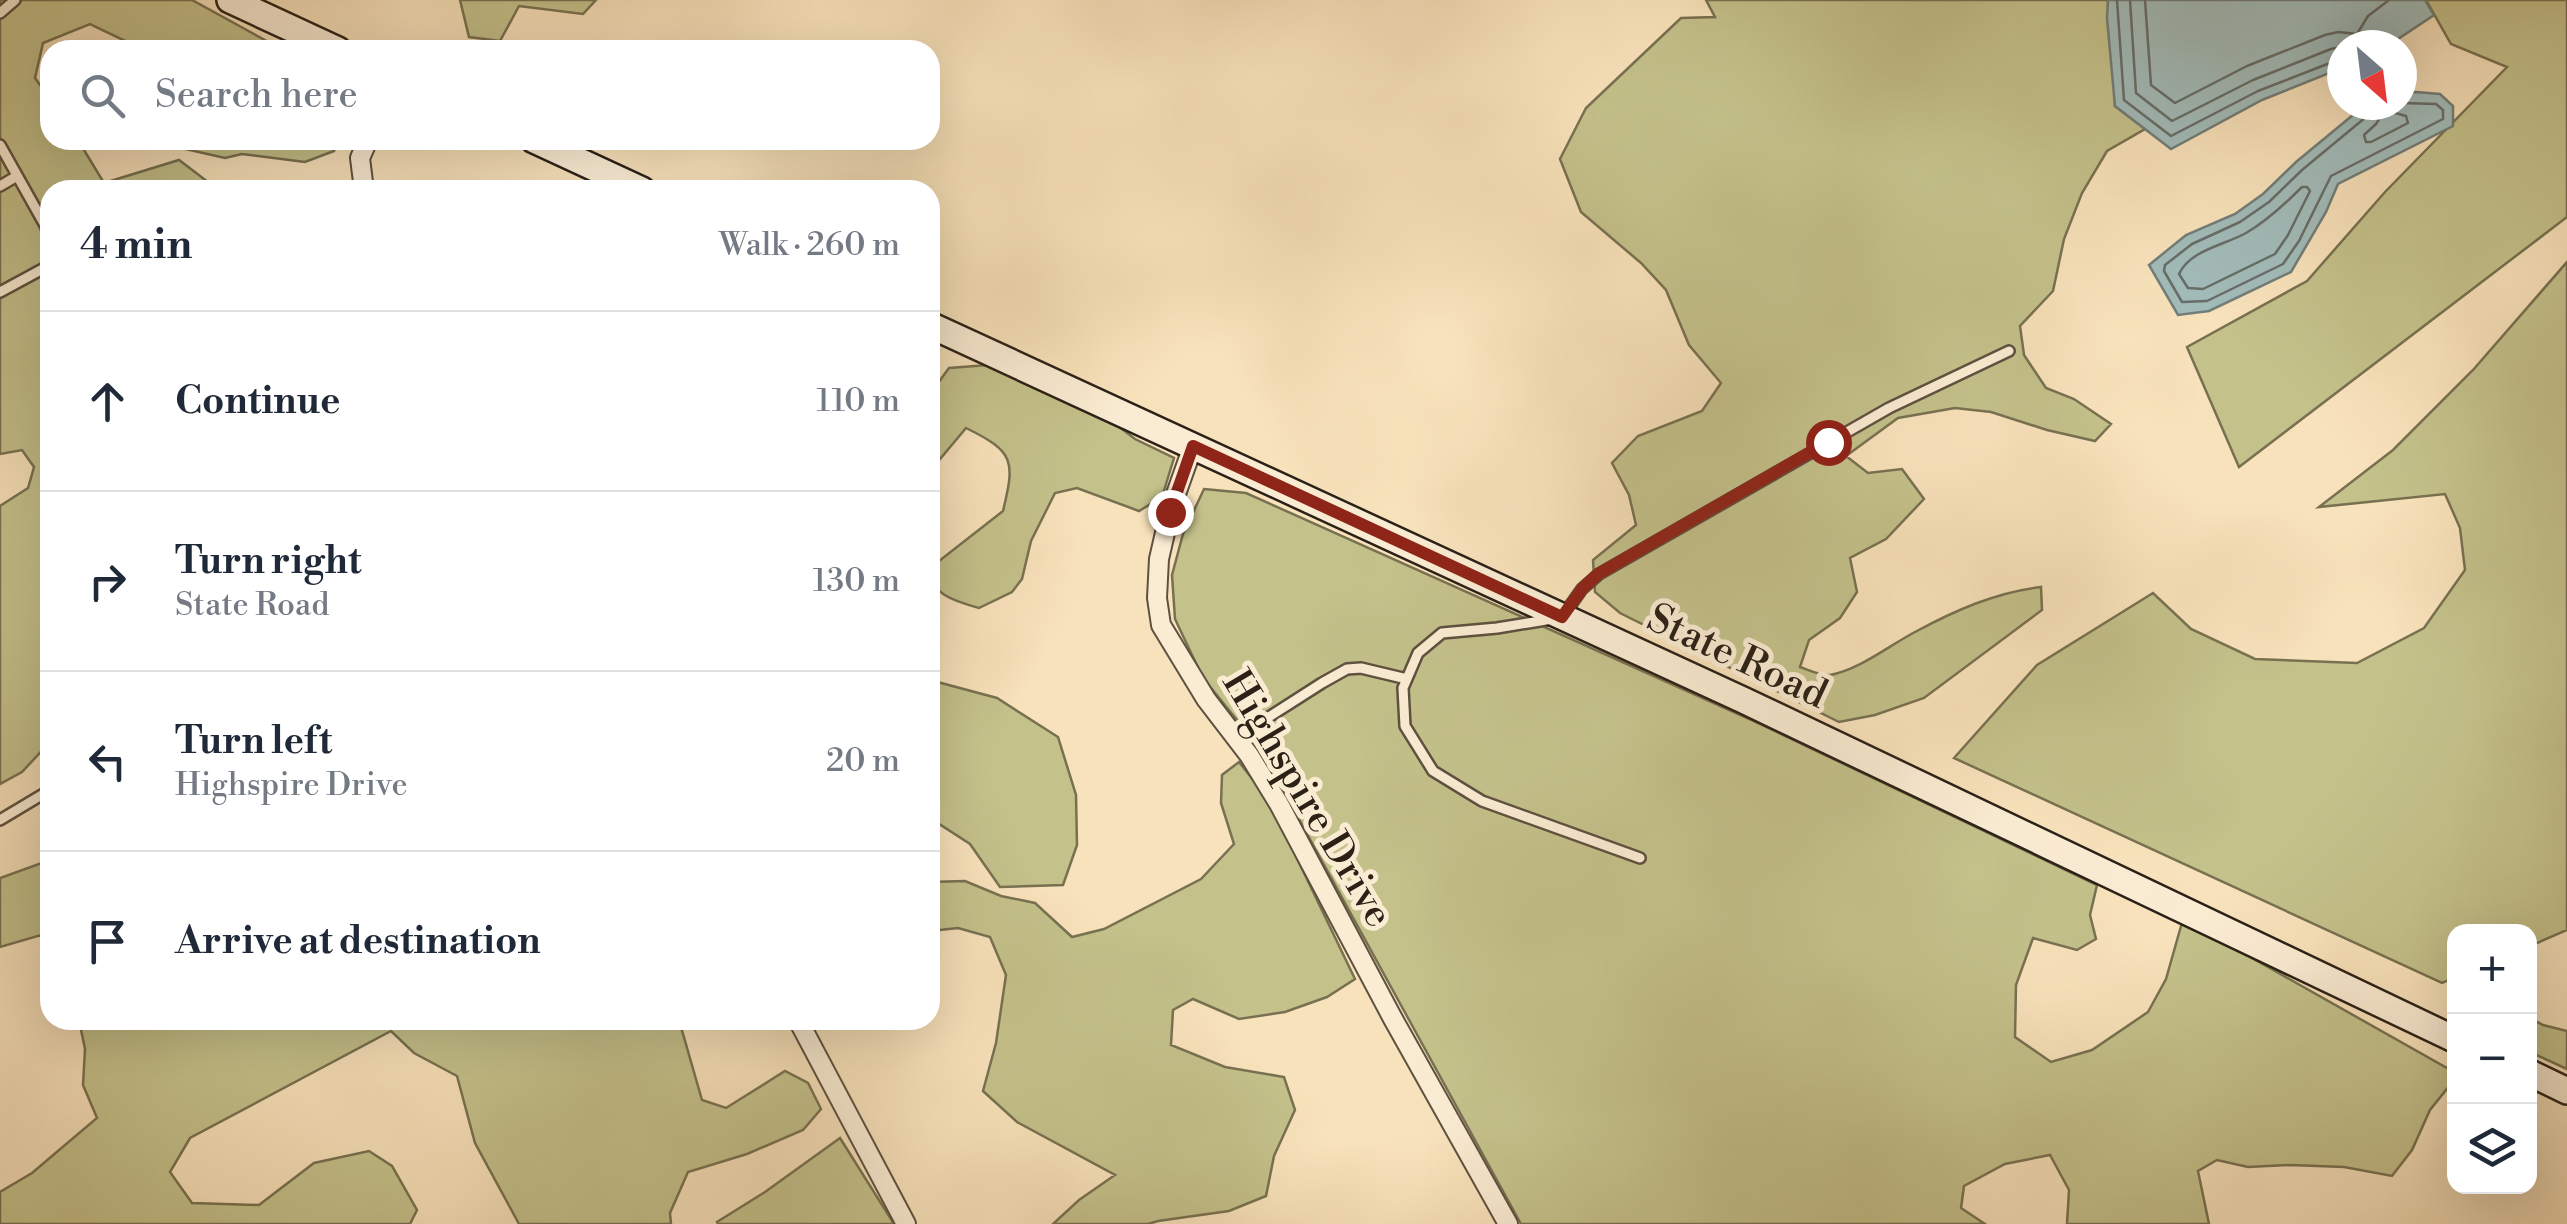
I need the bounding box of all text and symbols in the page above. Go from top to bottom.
north arrow [2327,30,2417,120]
search box [40,40,940,150]
icon: search [75,68,130,123]
text: Search here [155,72,358,119]
text: 4 min [80,219,192,272]
text: Walk · 260 m [719,225,900,265]
icon: ahead [80,374,135,429]
text: Continue [175,378,340,425]
text: 110 m [817,381,900,421]
route start [1806,420,1852,466]
route end [1148,490,1194,536]
text: Turn right [175,538,361,585]
icon: right [80,554,135,609]
text: 130 m [813,561,900,601]
text: State Road [175,585,329,625]
street label: State Road [1639,594,1835,721]
street label: Highspire Drive [1210,661,1403,937]
text: Turn left [175,718,332,765]
icon: left [80,734,135,789]
text: 20 m [826,741,900,781]
text: Highspire Drive [175,765,408,805]
icon: arrive [80,914,135,969]
text: Arrive at destination [175,918,541,965]
map controls [2447,924,2537,1194]
button: + [2447,924,2537,1014]
button: − [2447,1014,2537,1104]
button: layers [2447,1104,2537,1194]

